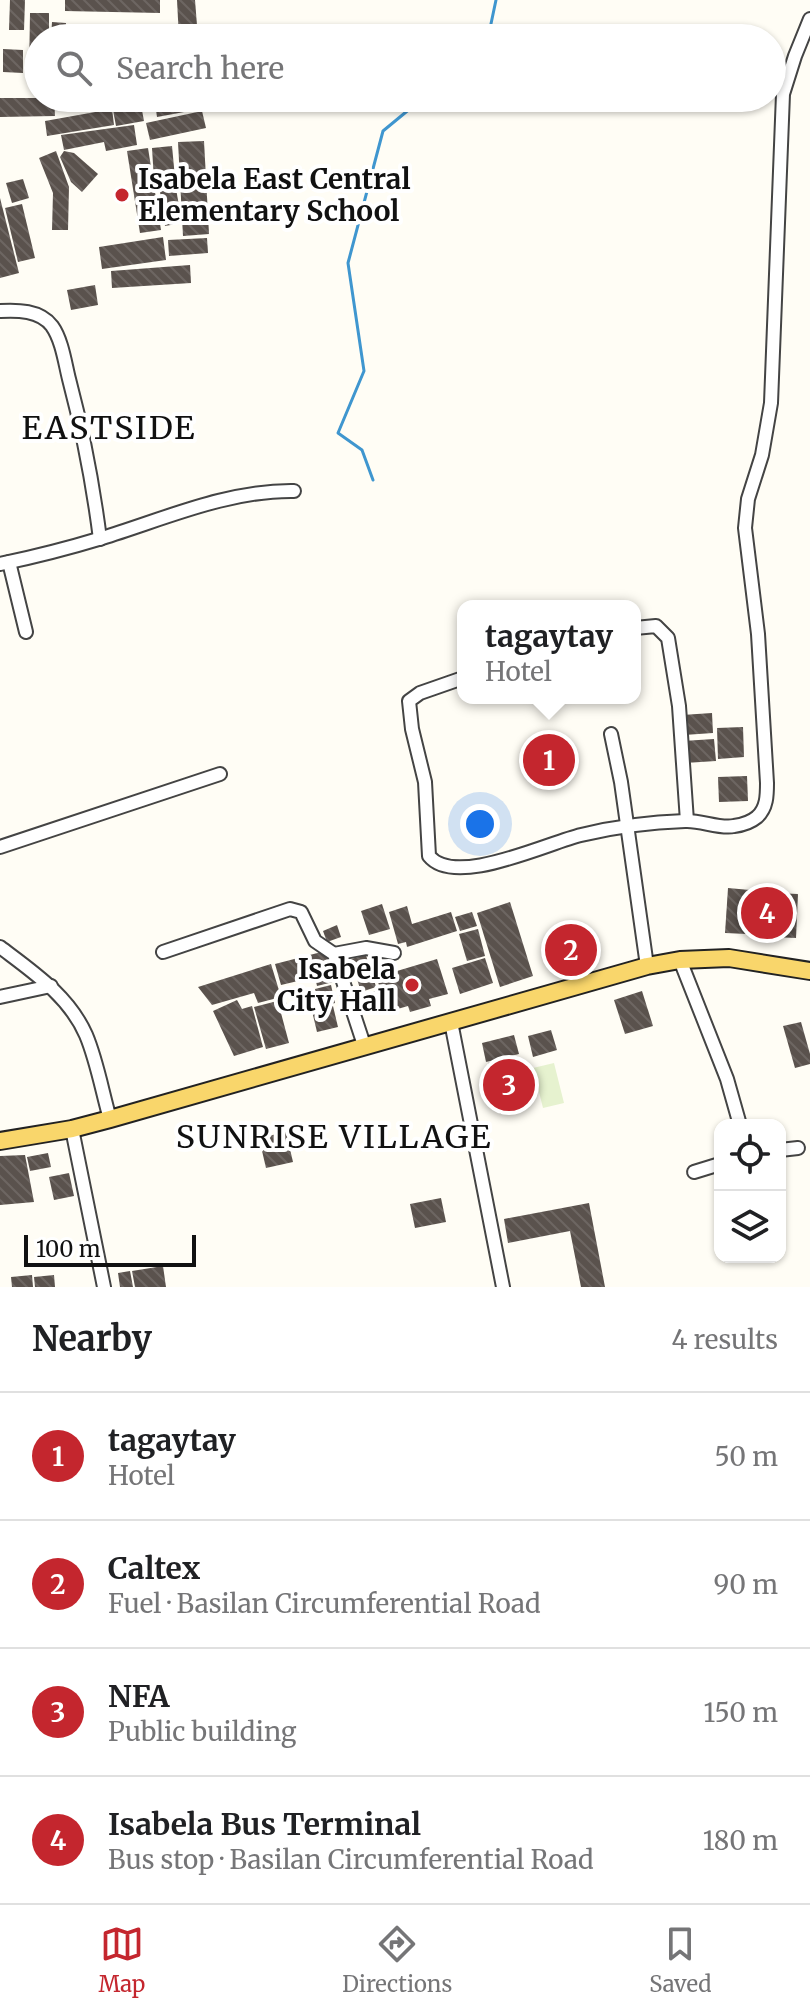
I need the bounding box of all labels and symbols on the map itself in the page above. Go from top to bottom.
place label: Isabela East Central Elementary School [138,161,411,229]
marker: Isabela East Central Elementary School [113,186,131,204]
district label: EASTSIDE [22,408,196,448]
pin: 1 [523,730,575,790]
your location [460,804,500,844]
pin: 4 [741,883,793,943]
pin: 2 [545,920,597,980]
place label: Isabela City Hall [277,951,396,1019]
marker: Isabela City Hall [403,976,421,994]
pin: 3 [483,1055,535,1115]
district label: SUNRISE VILLAGE [176,1117,492,1157]
scale bar [24,1231,196,1267]

